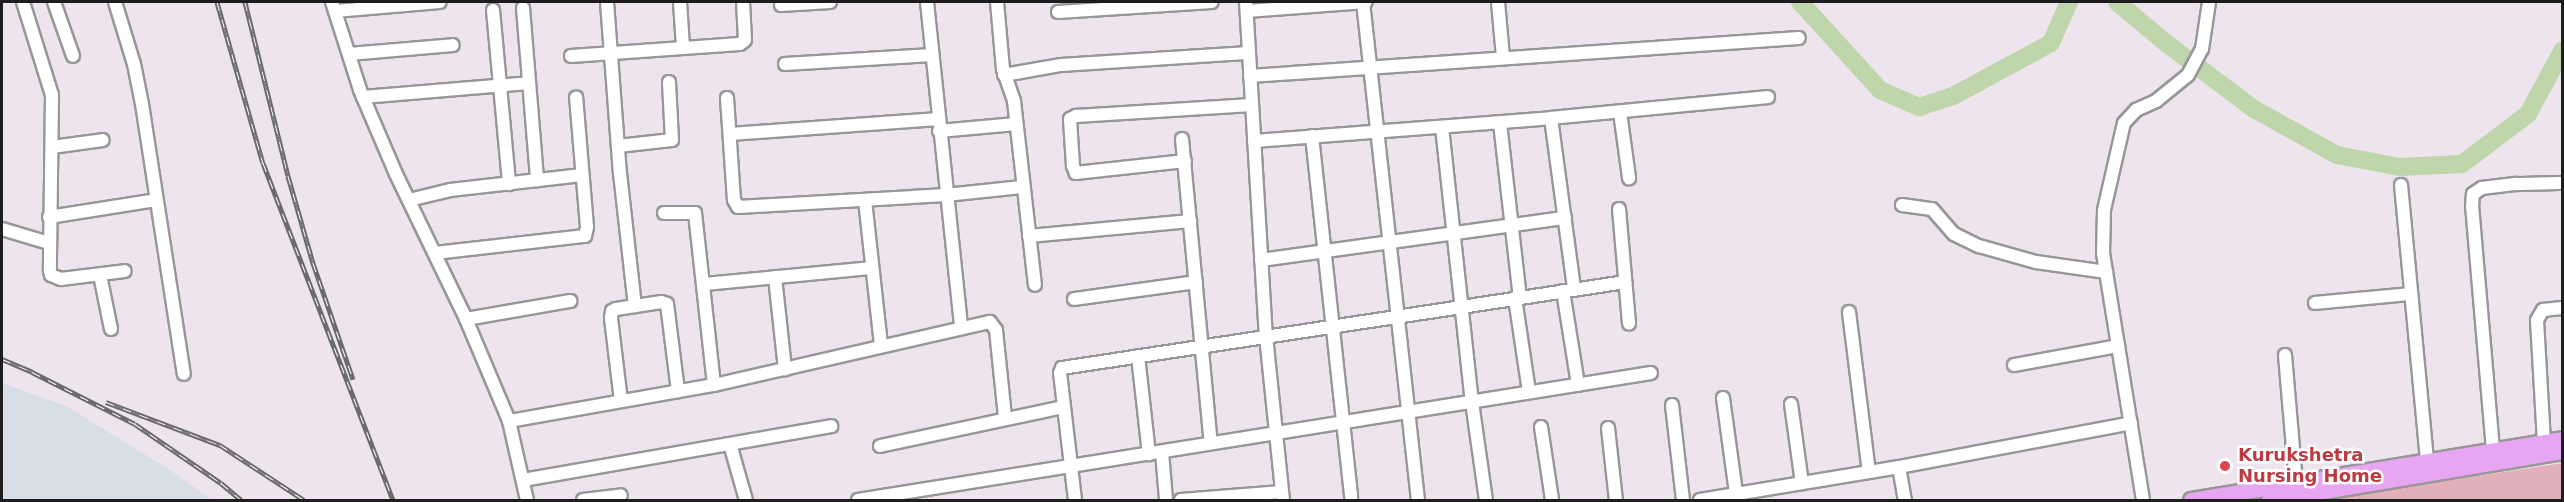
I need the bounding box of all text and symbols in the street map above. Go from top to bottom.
place label: Kurukshetra Nursing Home [2238,445,2382,488]
marker: Kurukshetra Nursing Home [2216,457,2234,475]

